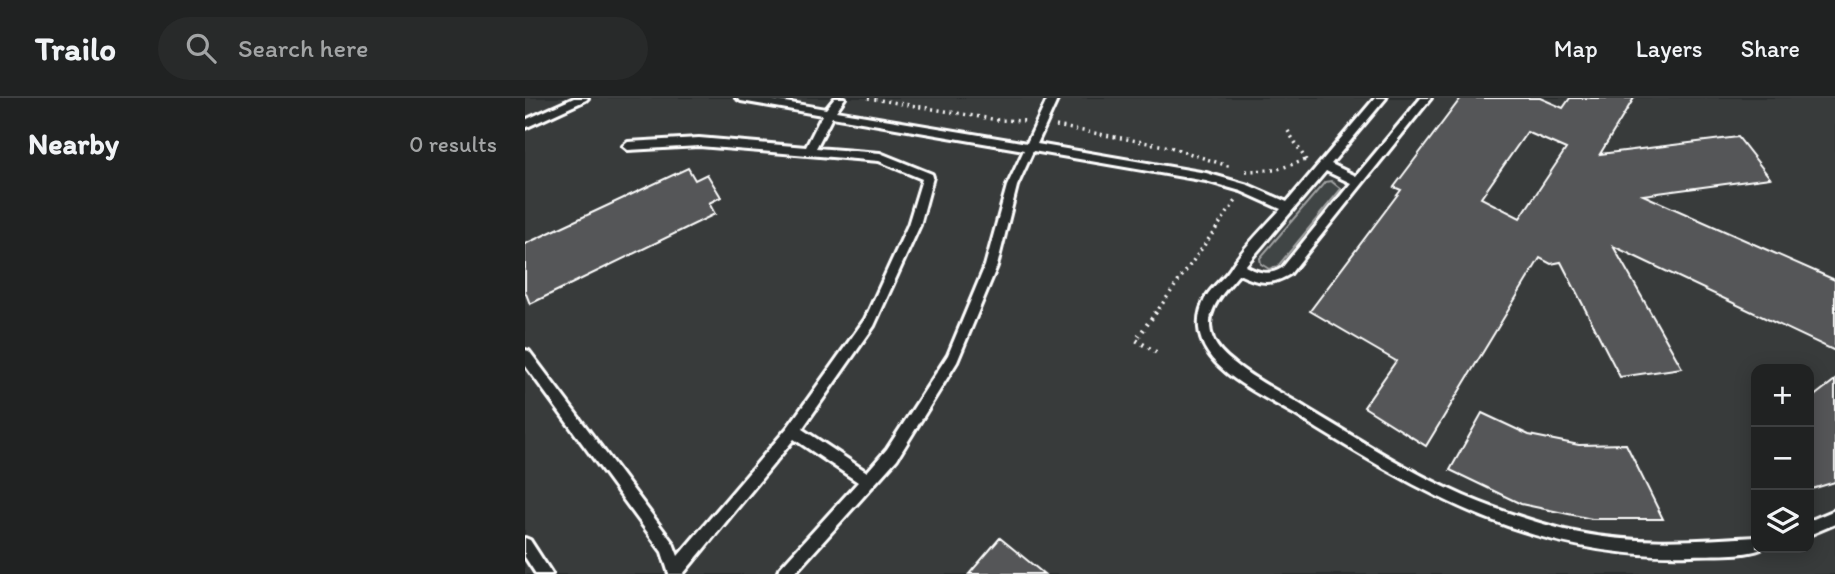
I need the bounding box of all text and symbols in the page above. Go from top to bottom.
search box [158,17,648,80]
text: Trailo [35,29,116,68]
icon: search [182,29,220,67]
text: Search here [238,32,368,64]
text: Map [1554,34,1598,63]
text: Layers [1636,34,1703,63]
text: Share [1741,34,1800,63]
text: Nearby [28,125,119,162]
text: 0 results [409,130,497,158]
map controls [1751,364,1814,553]
button: + [1751,364,1814,427]
button: − [1751,427,1814,490]
button: layers [1751,490,1814,553]

